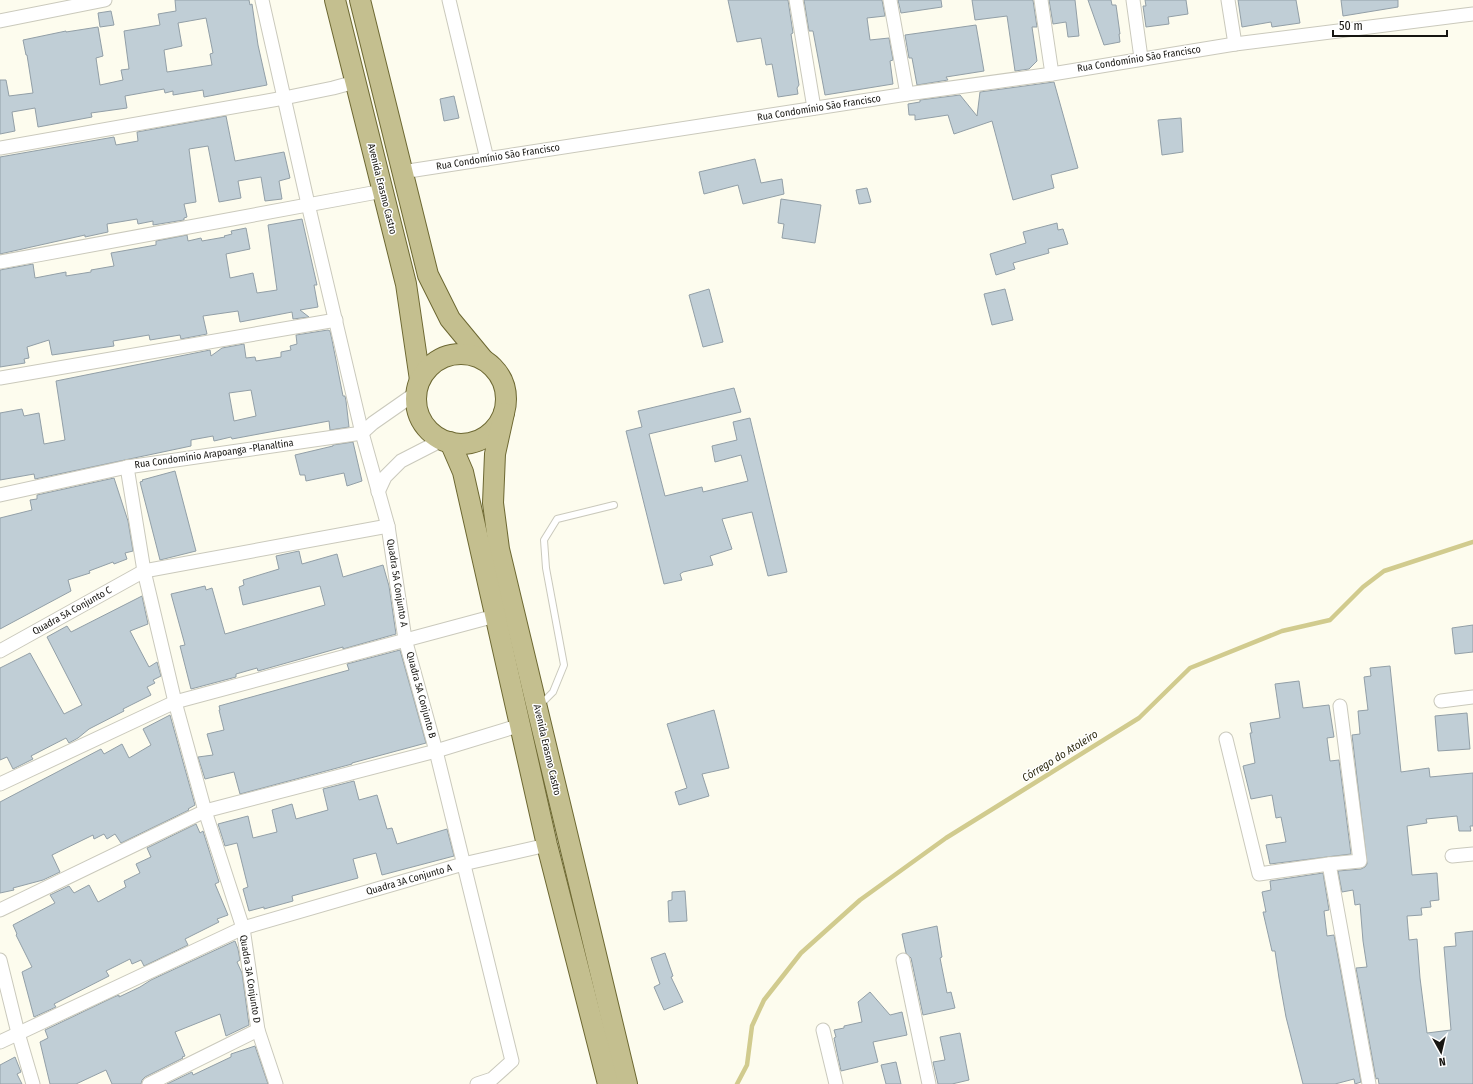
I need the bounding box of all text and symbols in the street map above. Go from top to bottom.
scale bar [1333,12,1447,38]
text: 50 m [1339,19,1363,33]
street label: Rua Condomínio São Francisco [1076,42,1202,75]
street label: Rua Condomínio São Francisco [756,91,882,124]
street label: Rua Condomínio São Francisco [435,140,561,173]
street label: Avenida Erasmo Castro [365,142,399,236]
street label: Rua Condomínio Arapoanga -Planaltina [134,436,294,471]
street label: Quadra 5A Conjunto A [384,538,410,629]
street label: Quadra 5A Conjunto C [30,584,114,638]
street label: Quadra 5A Conjunto B [404,650,438,740]
street label: Avenida Erasmo Castro [531,703,563,797]
water label: Córrego do Atoleiro [1020,727,1100,784]
street label: Quadra 3A Conjunto A [365,862,454,898]
street label: Quadra 3A Conjunto D [237,934,263,1024]
north arrow [1421,1032,1461,1072]
text: N [1438,1055,1446,1068]

